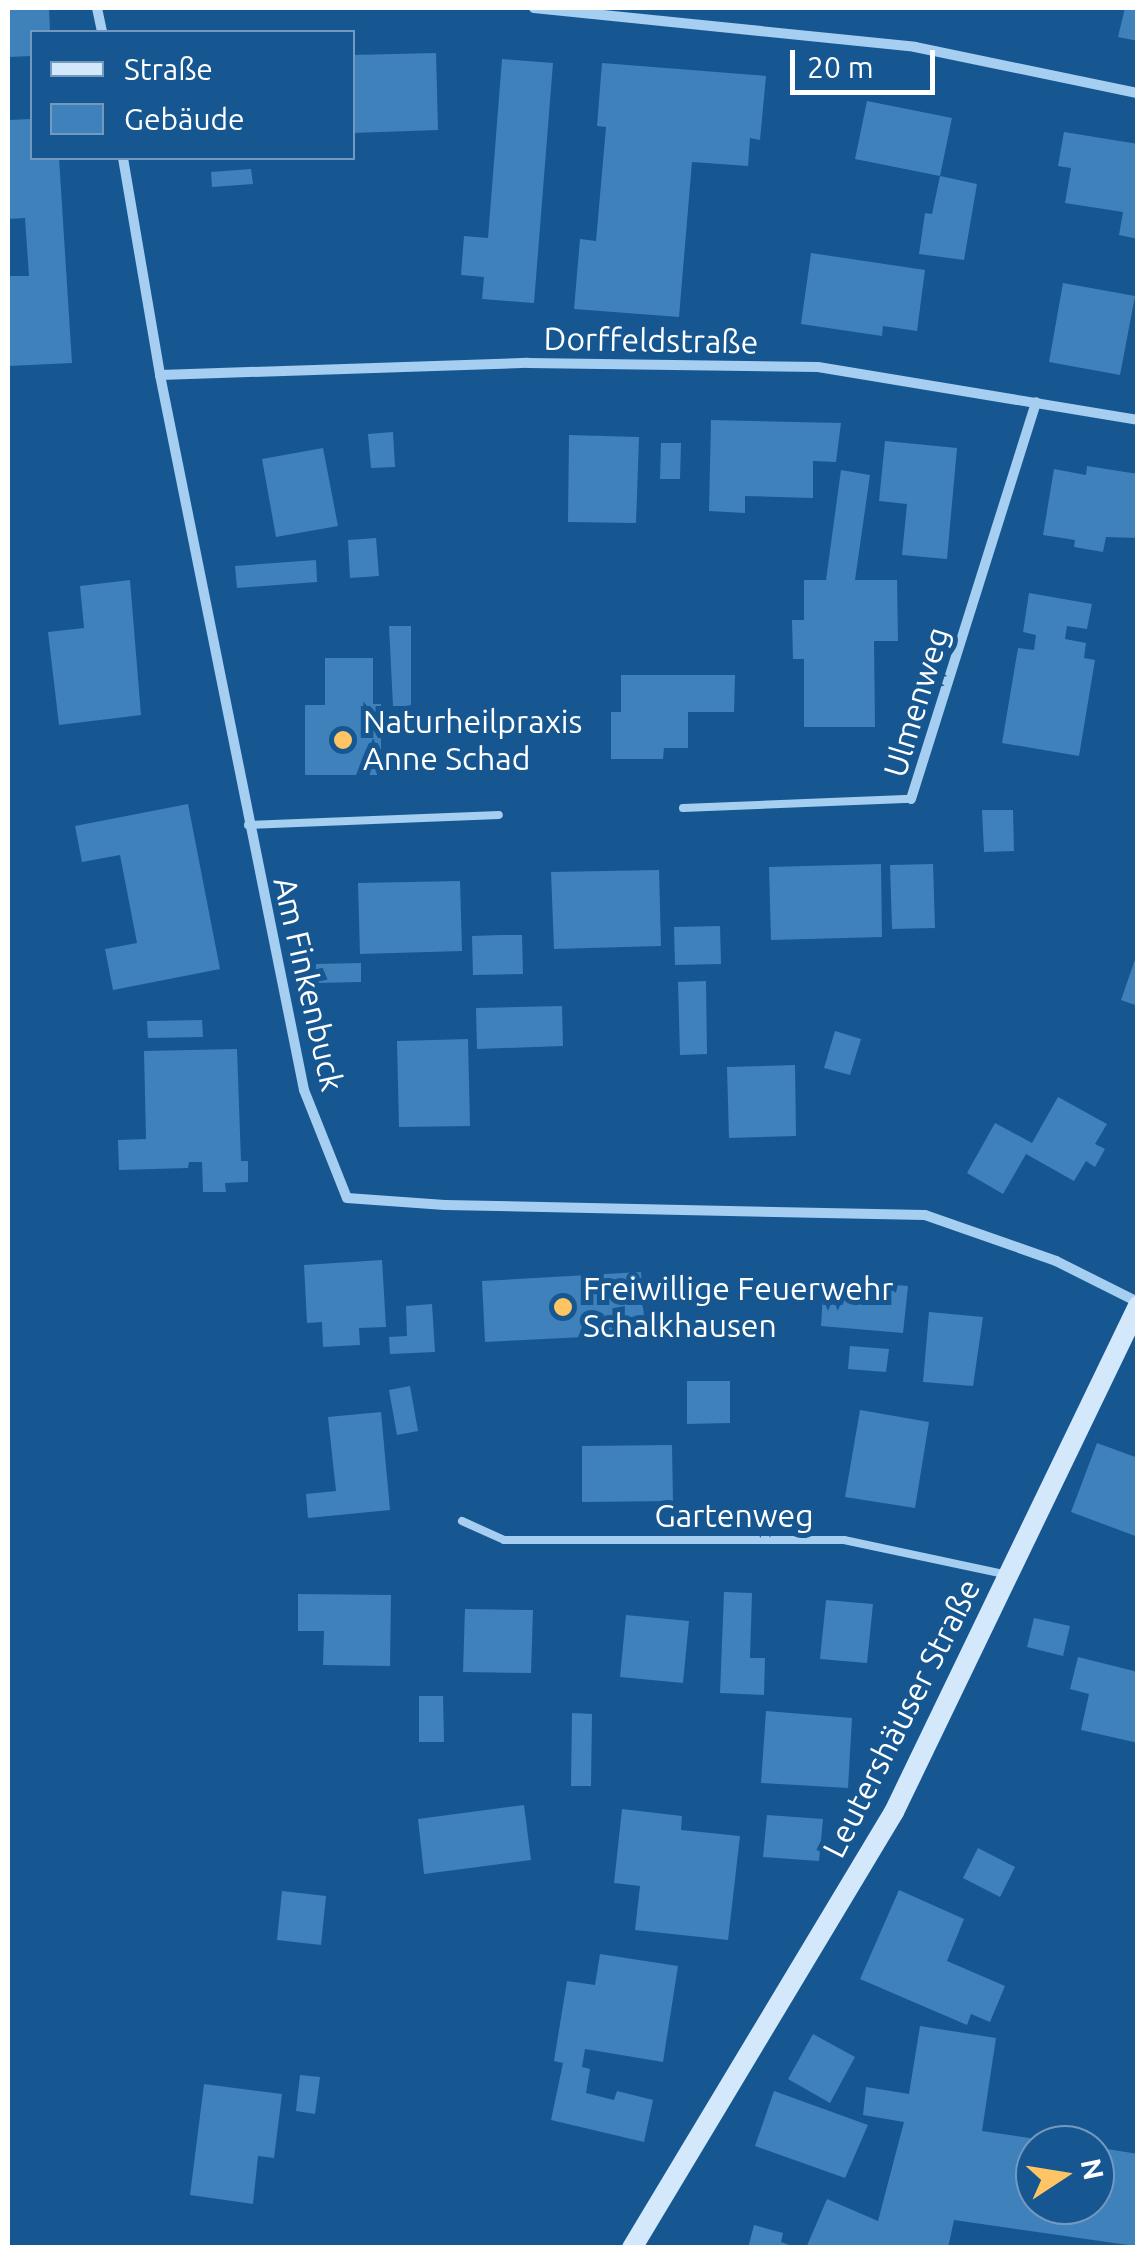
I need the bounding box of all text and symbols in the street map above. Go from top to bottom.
legend [30,30,355,160]
scale bar [795,30,940,92]
text: 20 m [807,50,874,84]
text: Straße [124,52,213,86]
text: Gebäude [124,102,245,136]
street label: Dorffeldstraße [543,319,759,361]
street label: Ulmenweg [875,622,957,782]
place label: Naturheilpraxis Anne Schad [363,703,582,778]
marker: Naturheilpraxis Anne Schad [332,729,354,751]
street label: Am Finkenbuck [266,873,352,1095]
place label: Freiwillige Feuerwehr Schalkhausen [583,1270,893,1345]
marker: Freiwillige Feuerwehr Schalkhausen [552,1296,574,1318]
street label: Gartenweg [654,1496,814,1534]
street label: Leutershäuser Straße [814,1572,988,1864]
north arrow [1015,2125,1115,2225]
text: N [1076,2156,1110,2183]

